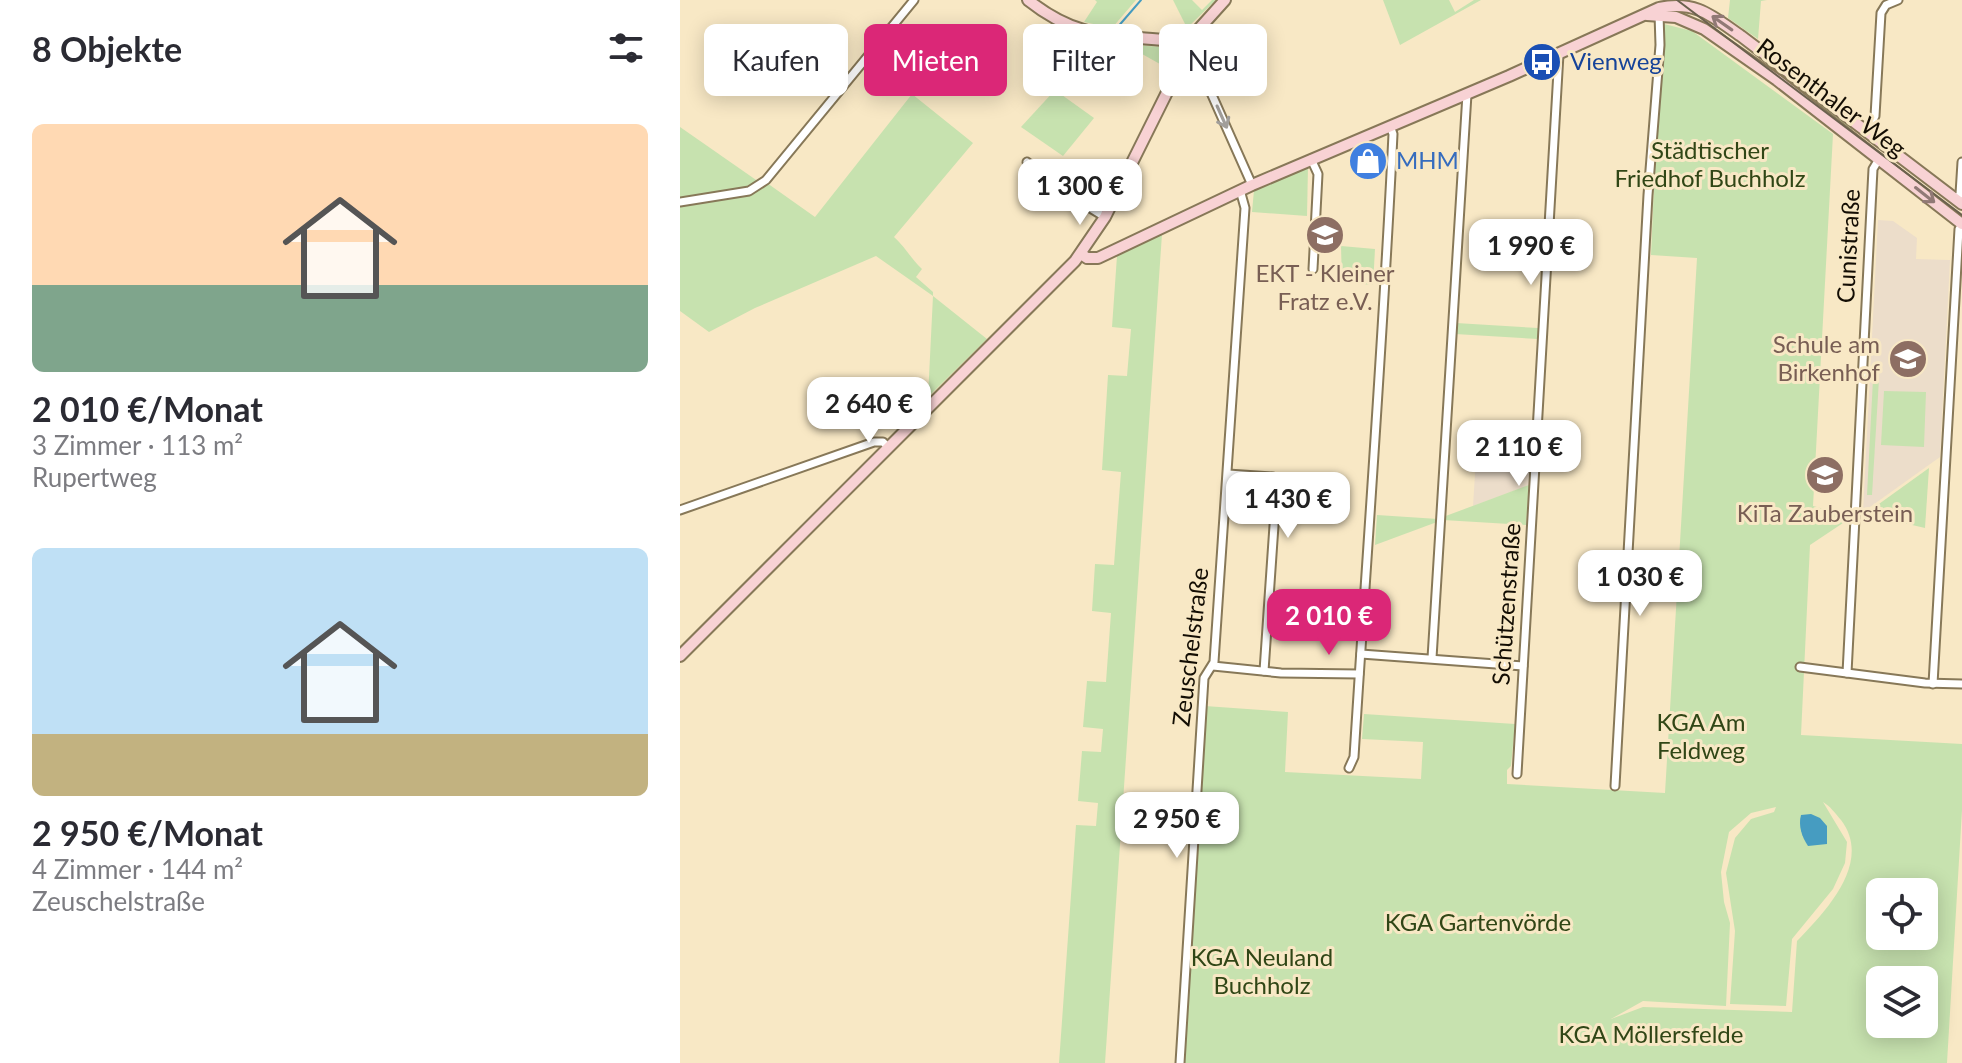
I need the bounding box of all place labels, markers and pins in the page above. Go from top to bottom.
bus stop icon: Vienweg [1521,41,1563,83]
place label: Vienweg [1570,46,1662,75]
shop icon: MHM [1347,140,1389,182]
place label: MHM [1396,145,1459,174]
pin: 1 300 € [1006,159,1154,227]
school or university icon: EKT - Kleiner Fratz e.V. [1304,214,1346,256]
pin: 1 990 € [1457,219,1605,287]
place label: EKT - Kleiner Fratz e.V. [1255,258,1395,315]
place label: Schule am Birkenhof [1773,329,1881,386]
school or university icon: Schule am Birkenhof [1887,338,1929,380]
pin: 2 640 € [795,377,943,445]
pin: 2 110 € [1445,420,1593,488]
school or university icon: KiTa Zauberstein [1804,454,1846,496]
pin: 1 430 € [1214,472,1362,540]
place label: KiTa Zauberstein [1737,498,1913,527]
pin: 1 030 € [1566,550,1714,618]
pin: 2 010 € [1255,589,1403,657]
pin: 2 950 € [1103,792,1251,860]

